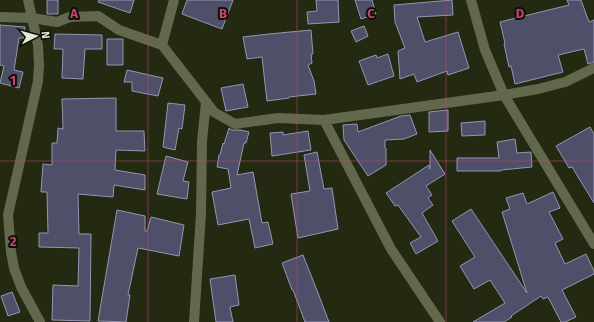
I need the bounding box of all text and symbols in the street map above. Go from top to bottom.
text: A [69,6,78,21]
text: B [219,6,227,21]
text: C [367,6,375,21]
text: D [516,6,525,21]
north arrow [16,16,56,56]
text: N [39,31,52,39]
text: 1 [10,73,16,88]
text: 2 [10,234,17,249]

